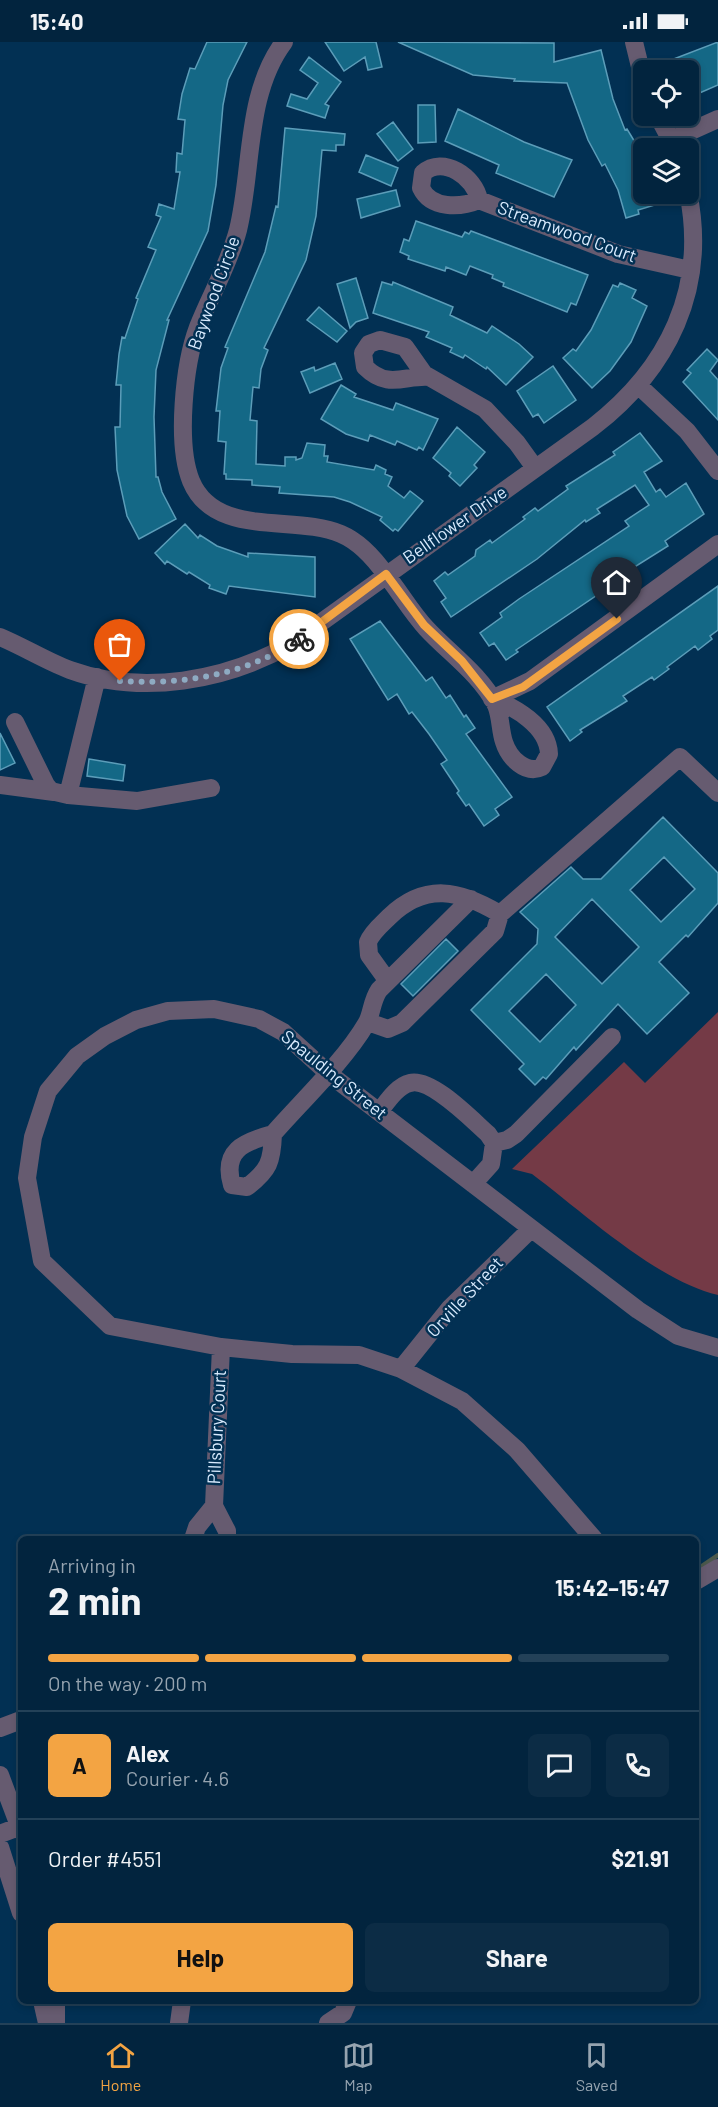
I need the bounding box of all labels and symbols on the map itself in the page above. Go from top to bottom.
street label: Streamwood Court [495,196,640,266]
street label: Baywood Circle [182,233,244,353]
street label: Bellflower Drive [398,480,511,568]
pin [591,557,642,619]
courier [269,609,329,669]
pin [94,619,145,681]
street label: Spaulding Street [277,1025,392,1124]
street label: Orville Street [421,1252,507,1341]
street label: Pillsbury Court [202,1369,230,1485]

